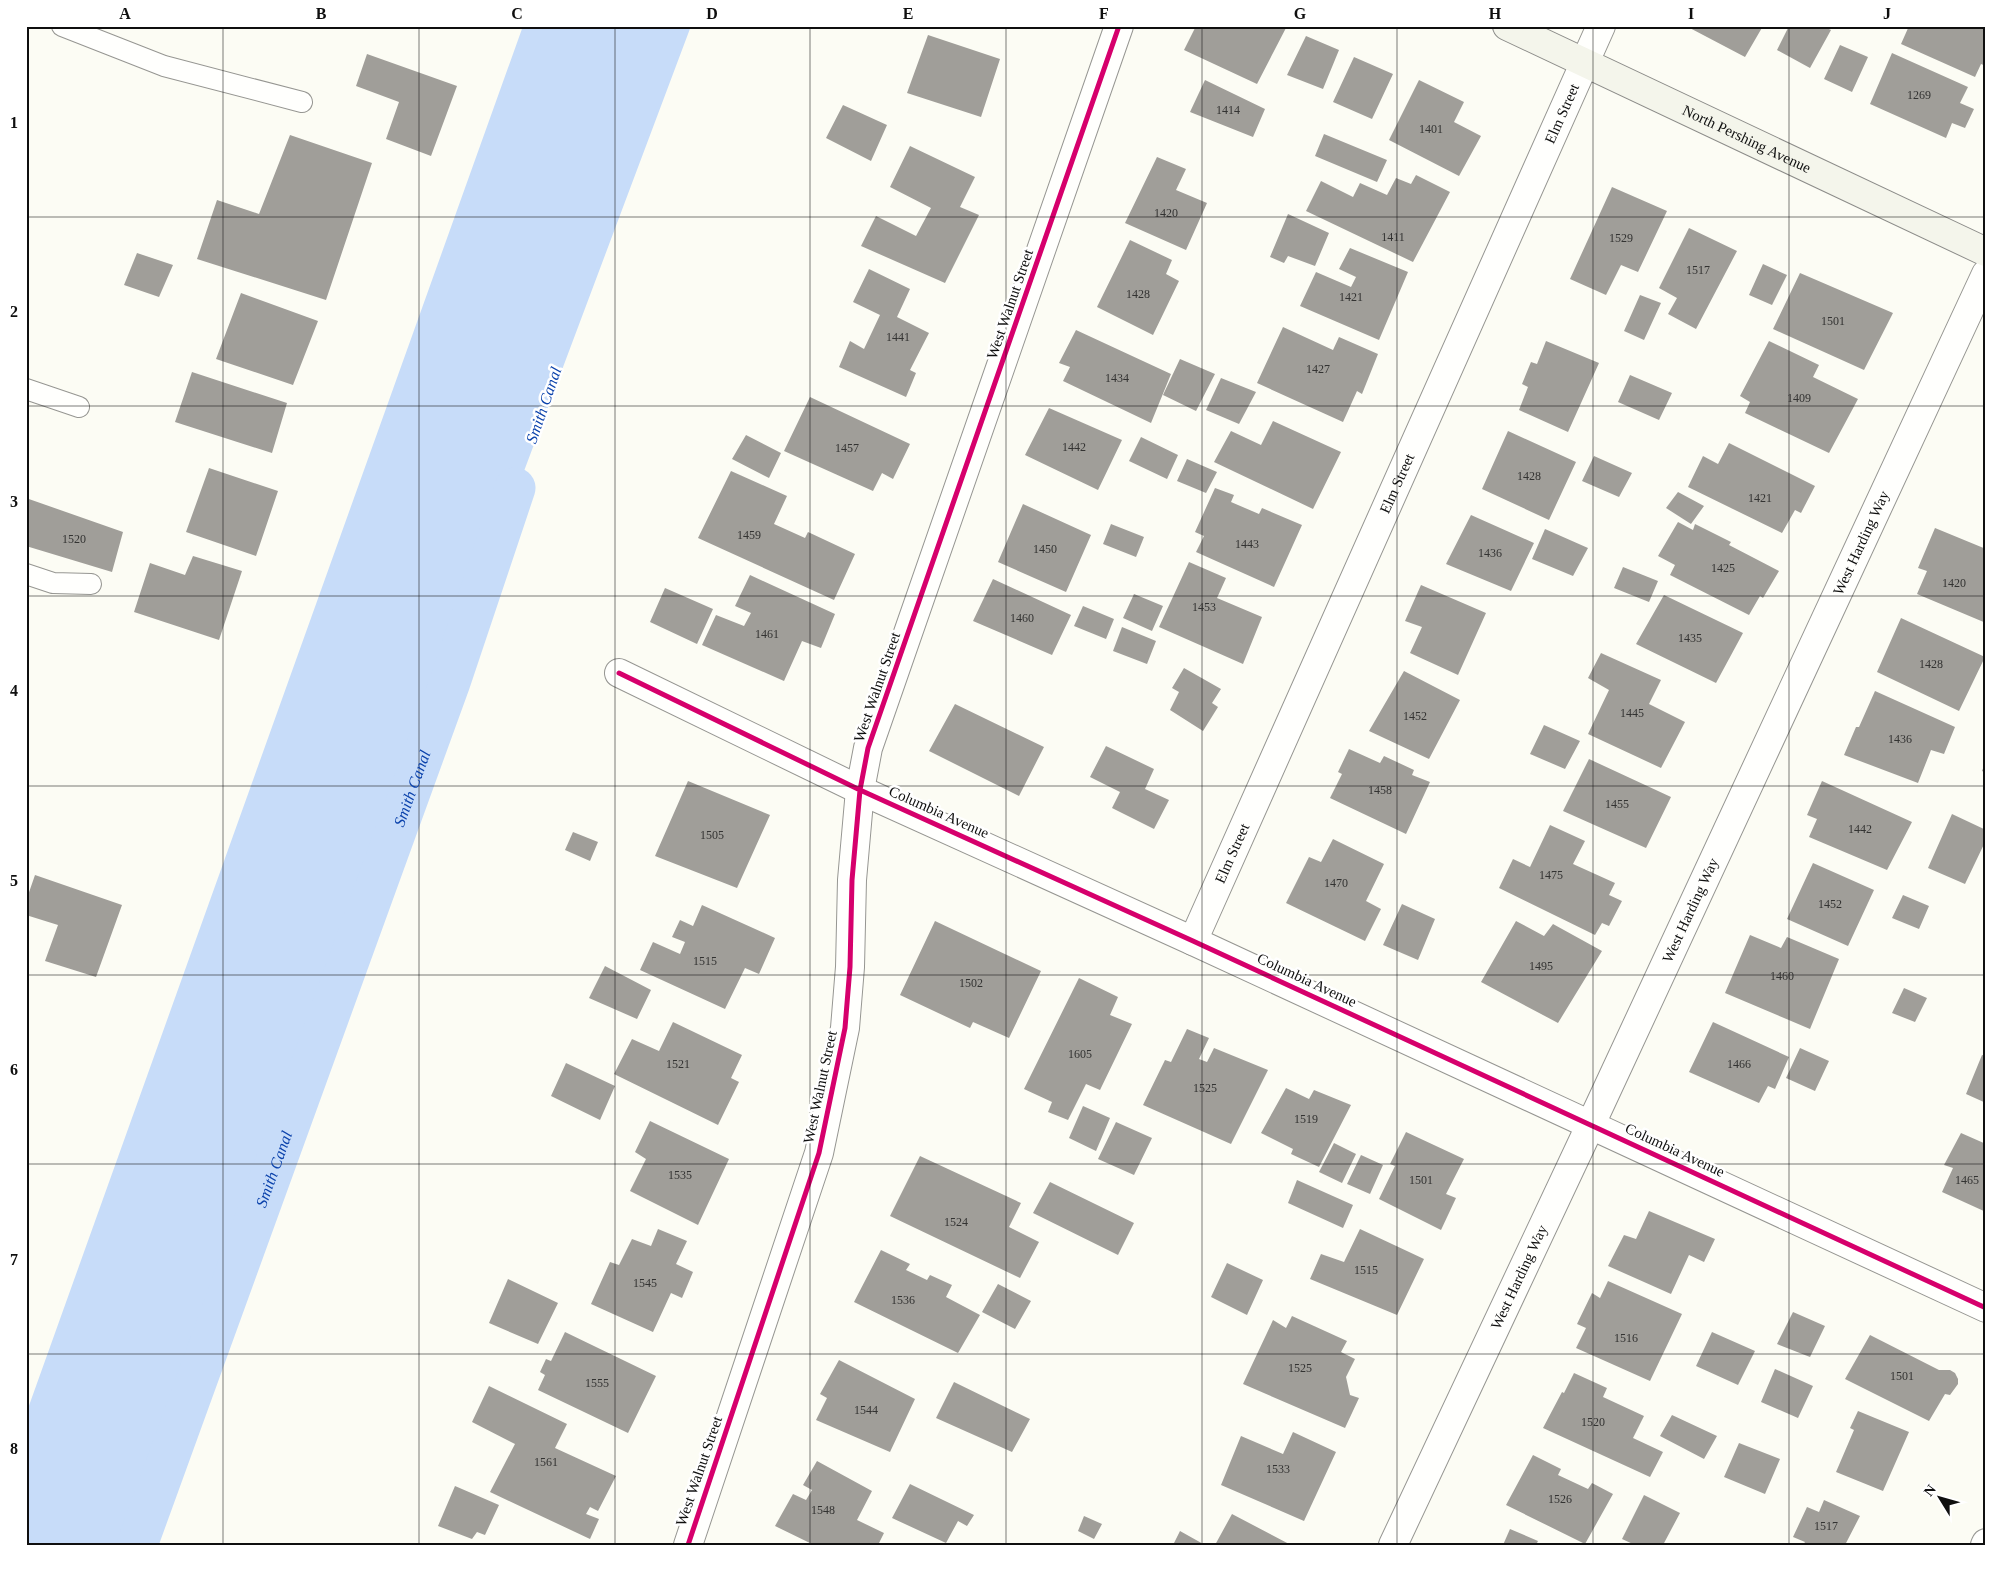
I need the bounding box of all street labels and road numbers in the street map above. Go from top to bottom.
street label: Elm Street [1542,80,1583,146]
street label: North Pershing Avenue [1680,102,1814,176]
street label: West Walnut Street [984,246,1037,361]
street label: Elm Street [1377,450,1418,516]
street label: West Harding Way [1830,488,1892,598]
street label: West Walnut Street [851,629,904,744]
street label: Columbia Avenue [887,783,992,841]
street label: Elm Street [1212,820,1253,886]
street label: West Harding Way [1659,855,1722,965]
street label: Columbia Avenue [1255,950,1359,1010]
street label: West Walnut Street [800,1028,840,1145]
street label: Columbia Avenue [1623,1120,1727,1180]
street label: West Harding Way [1488,1222,1551,1332]
street label: West Walnut Street [673,1413,726,1528]

